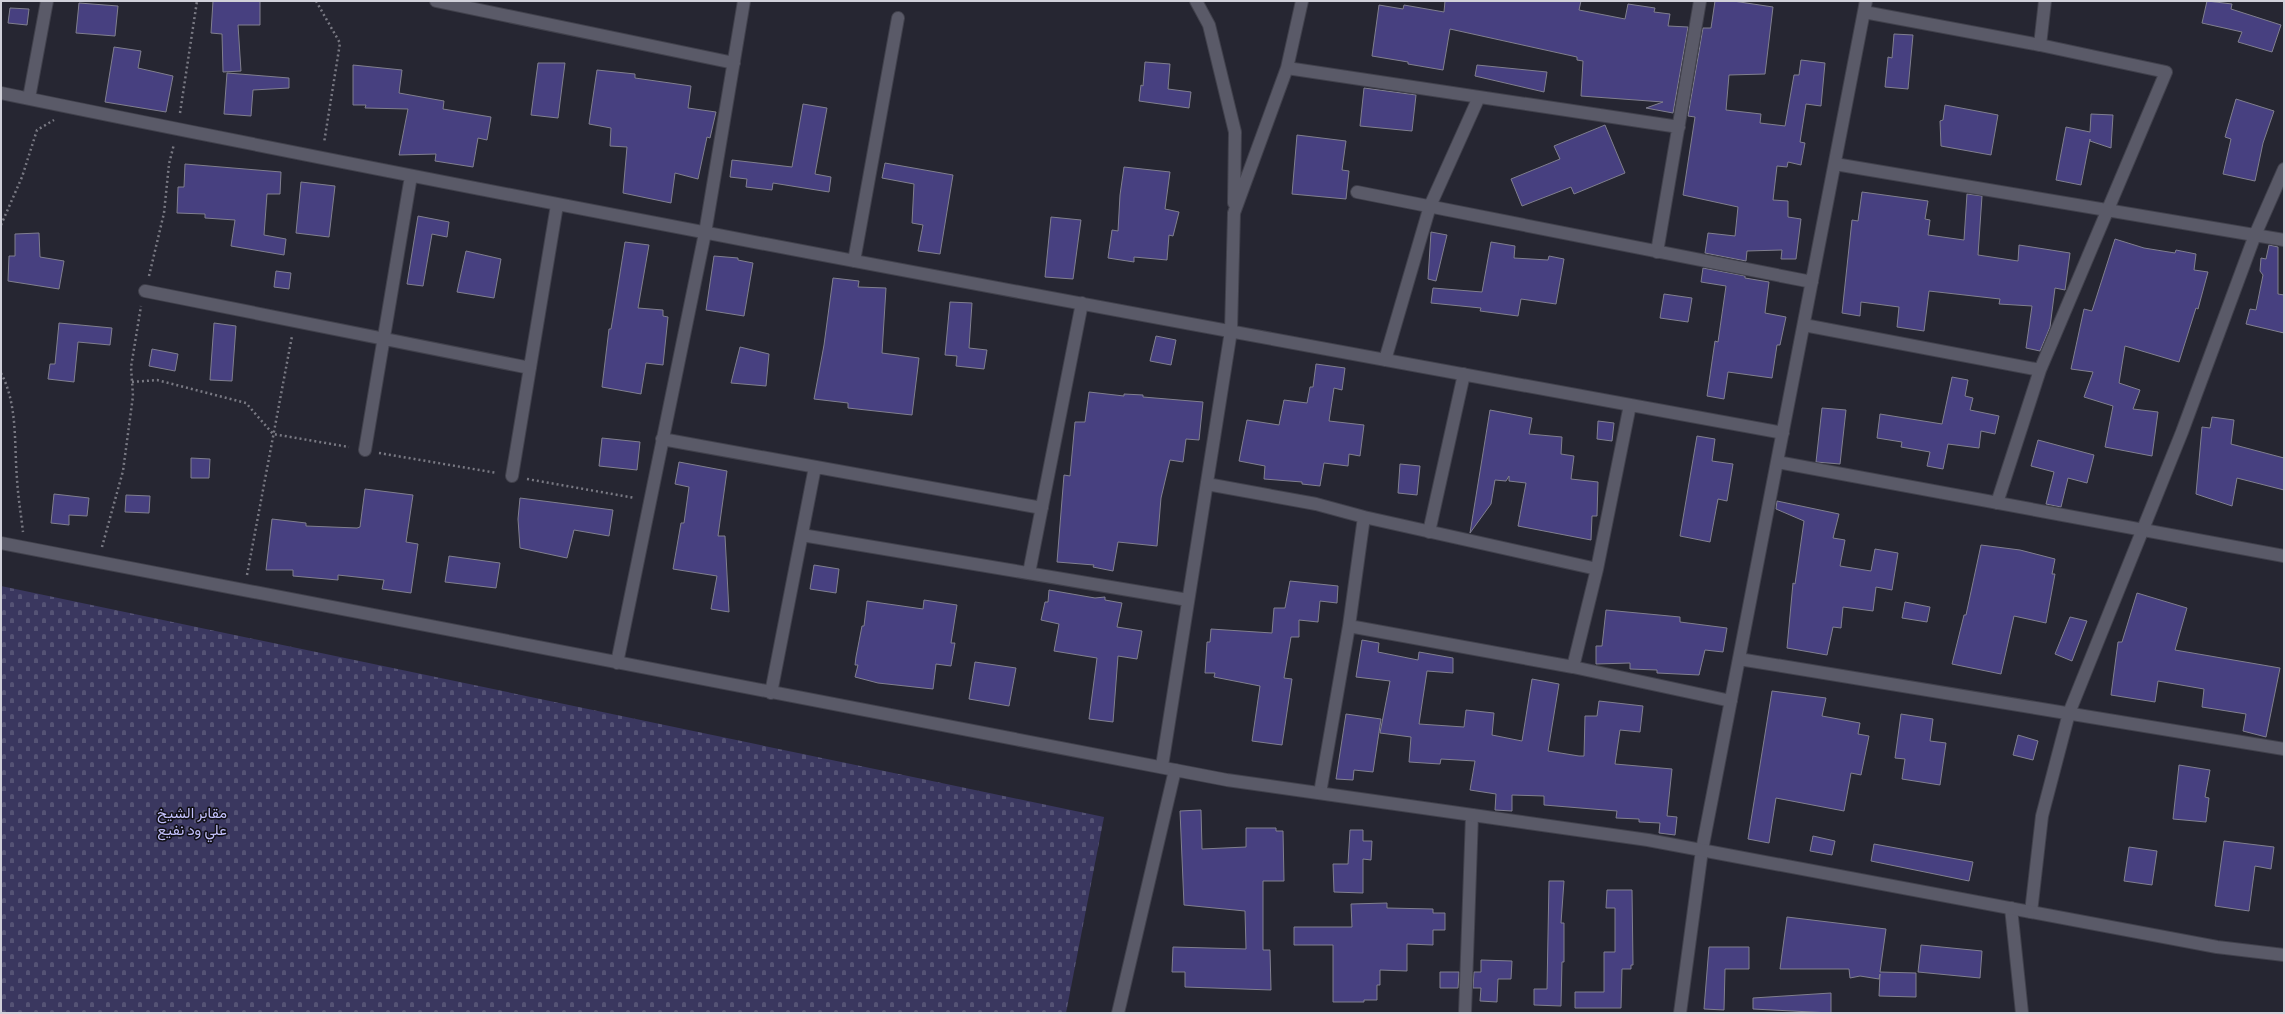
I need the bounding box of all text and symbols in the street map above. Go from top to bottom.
park label: مقابر الشيخ علي ود نفيع [157,803,227,843]

